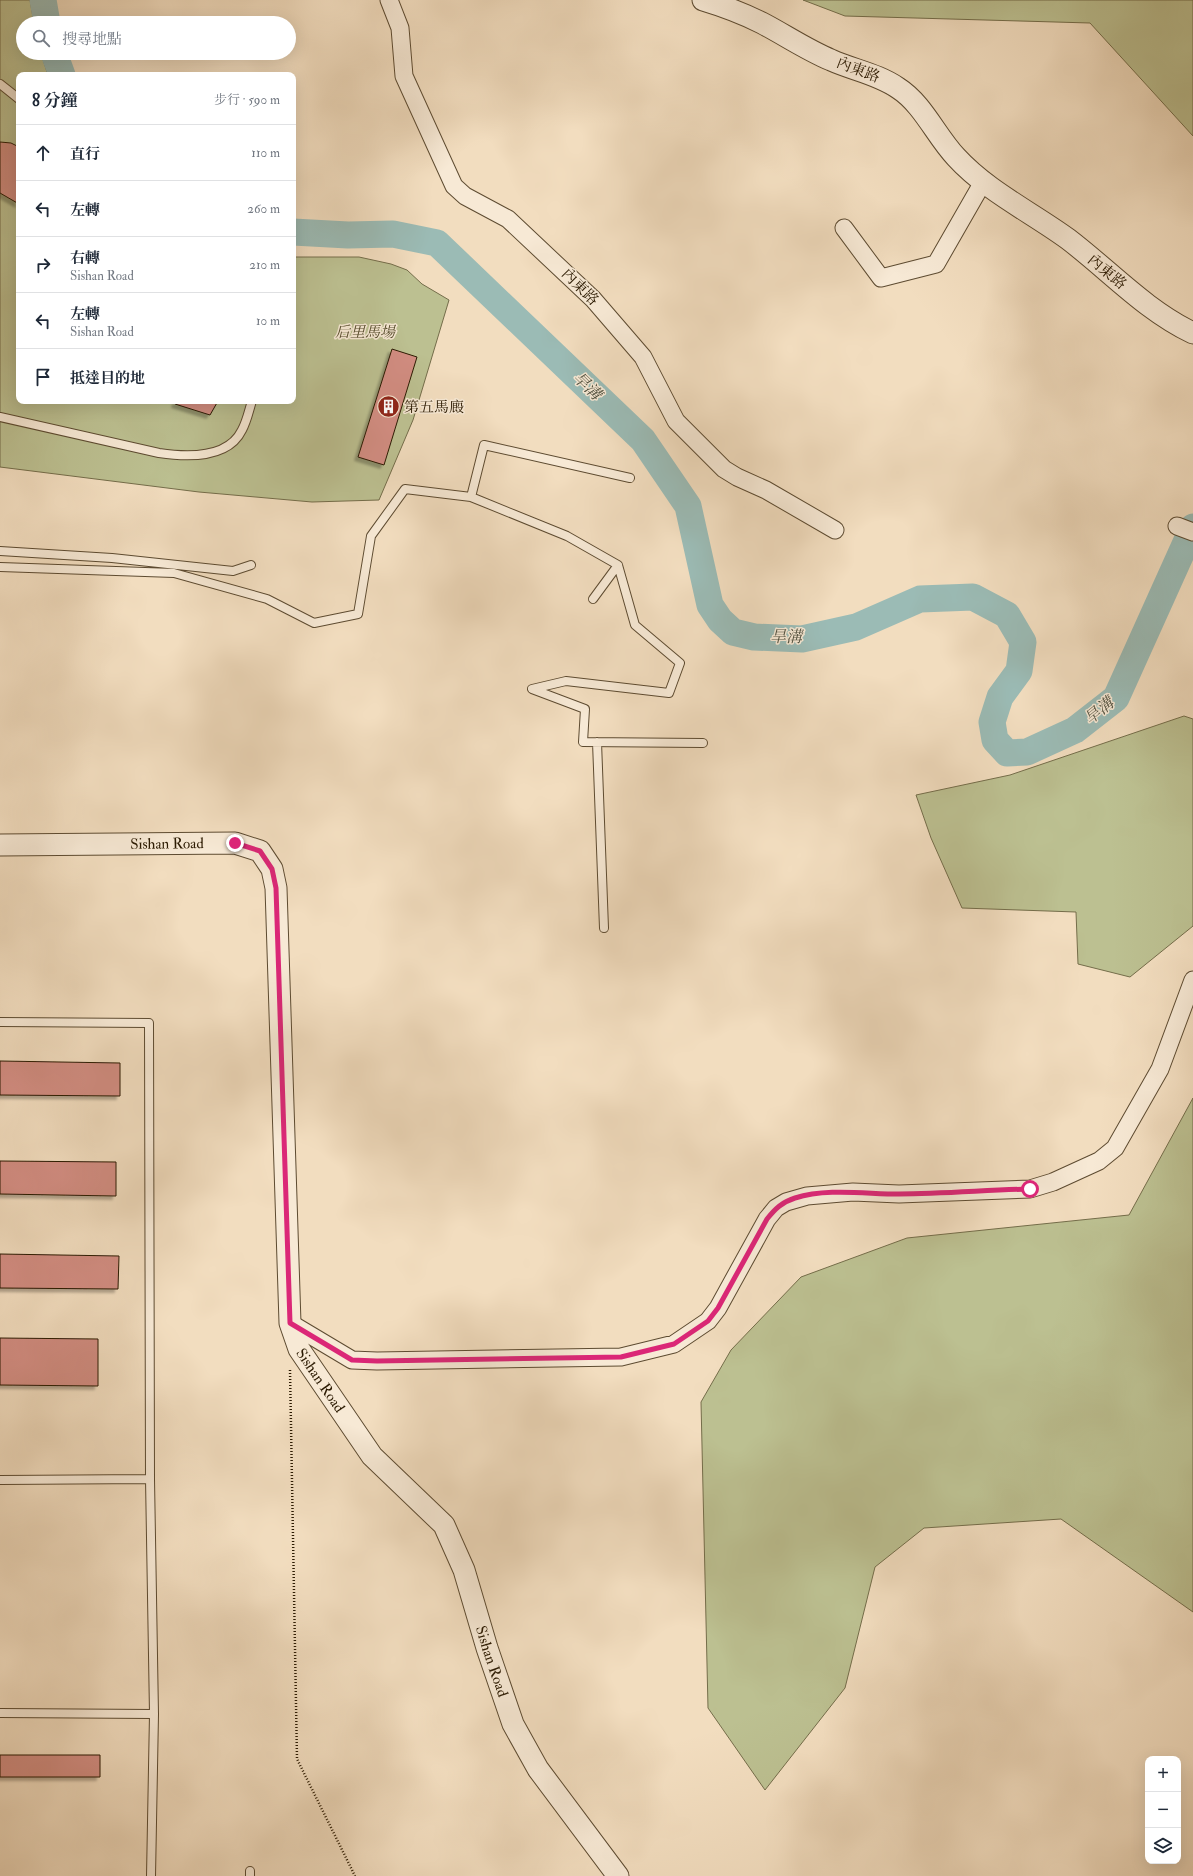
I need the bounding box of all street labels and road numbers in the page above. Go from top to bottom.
street label: 內東路 [834,53,882,87]
street label: 內東路 [1084,250,1130,294]
street label: 內東路 [557,264,603,310]
street label: Sishan Road [130,834,205,853]
street label: Sishan Road [292,1345,349,1417]
street label: Sishan Road [471,1624,513,1700]

